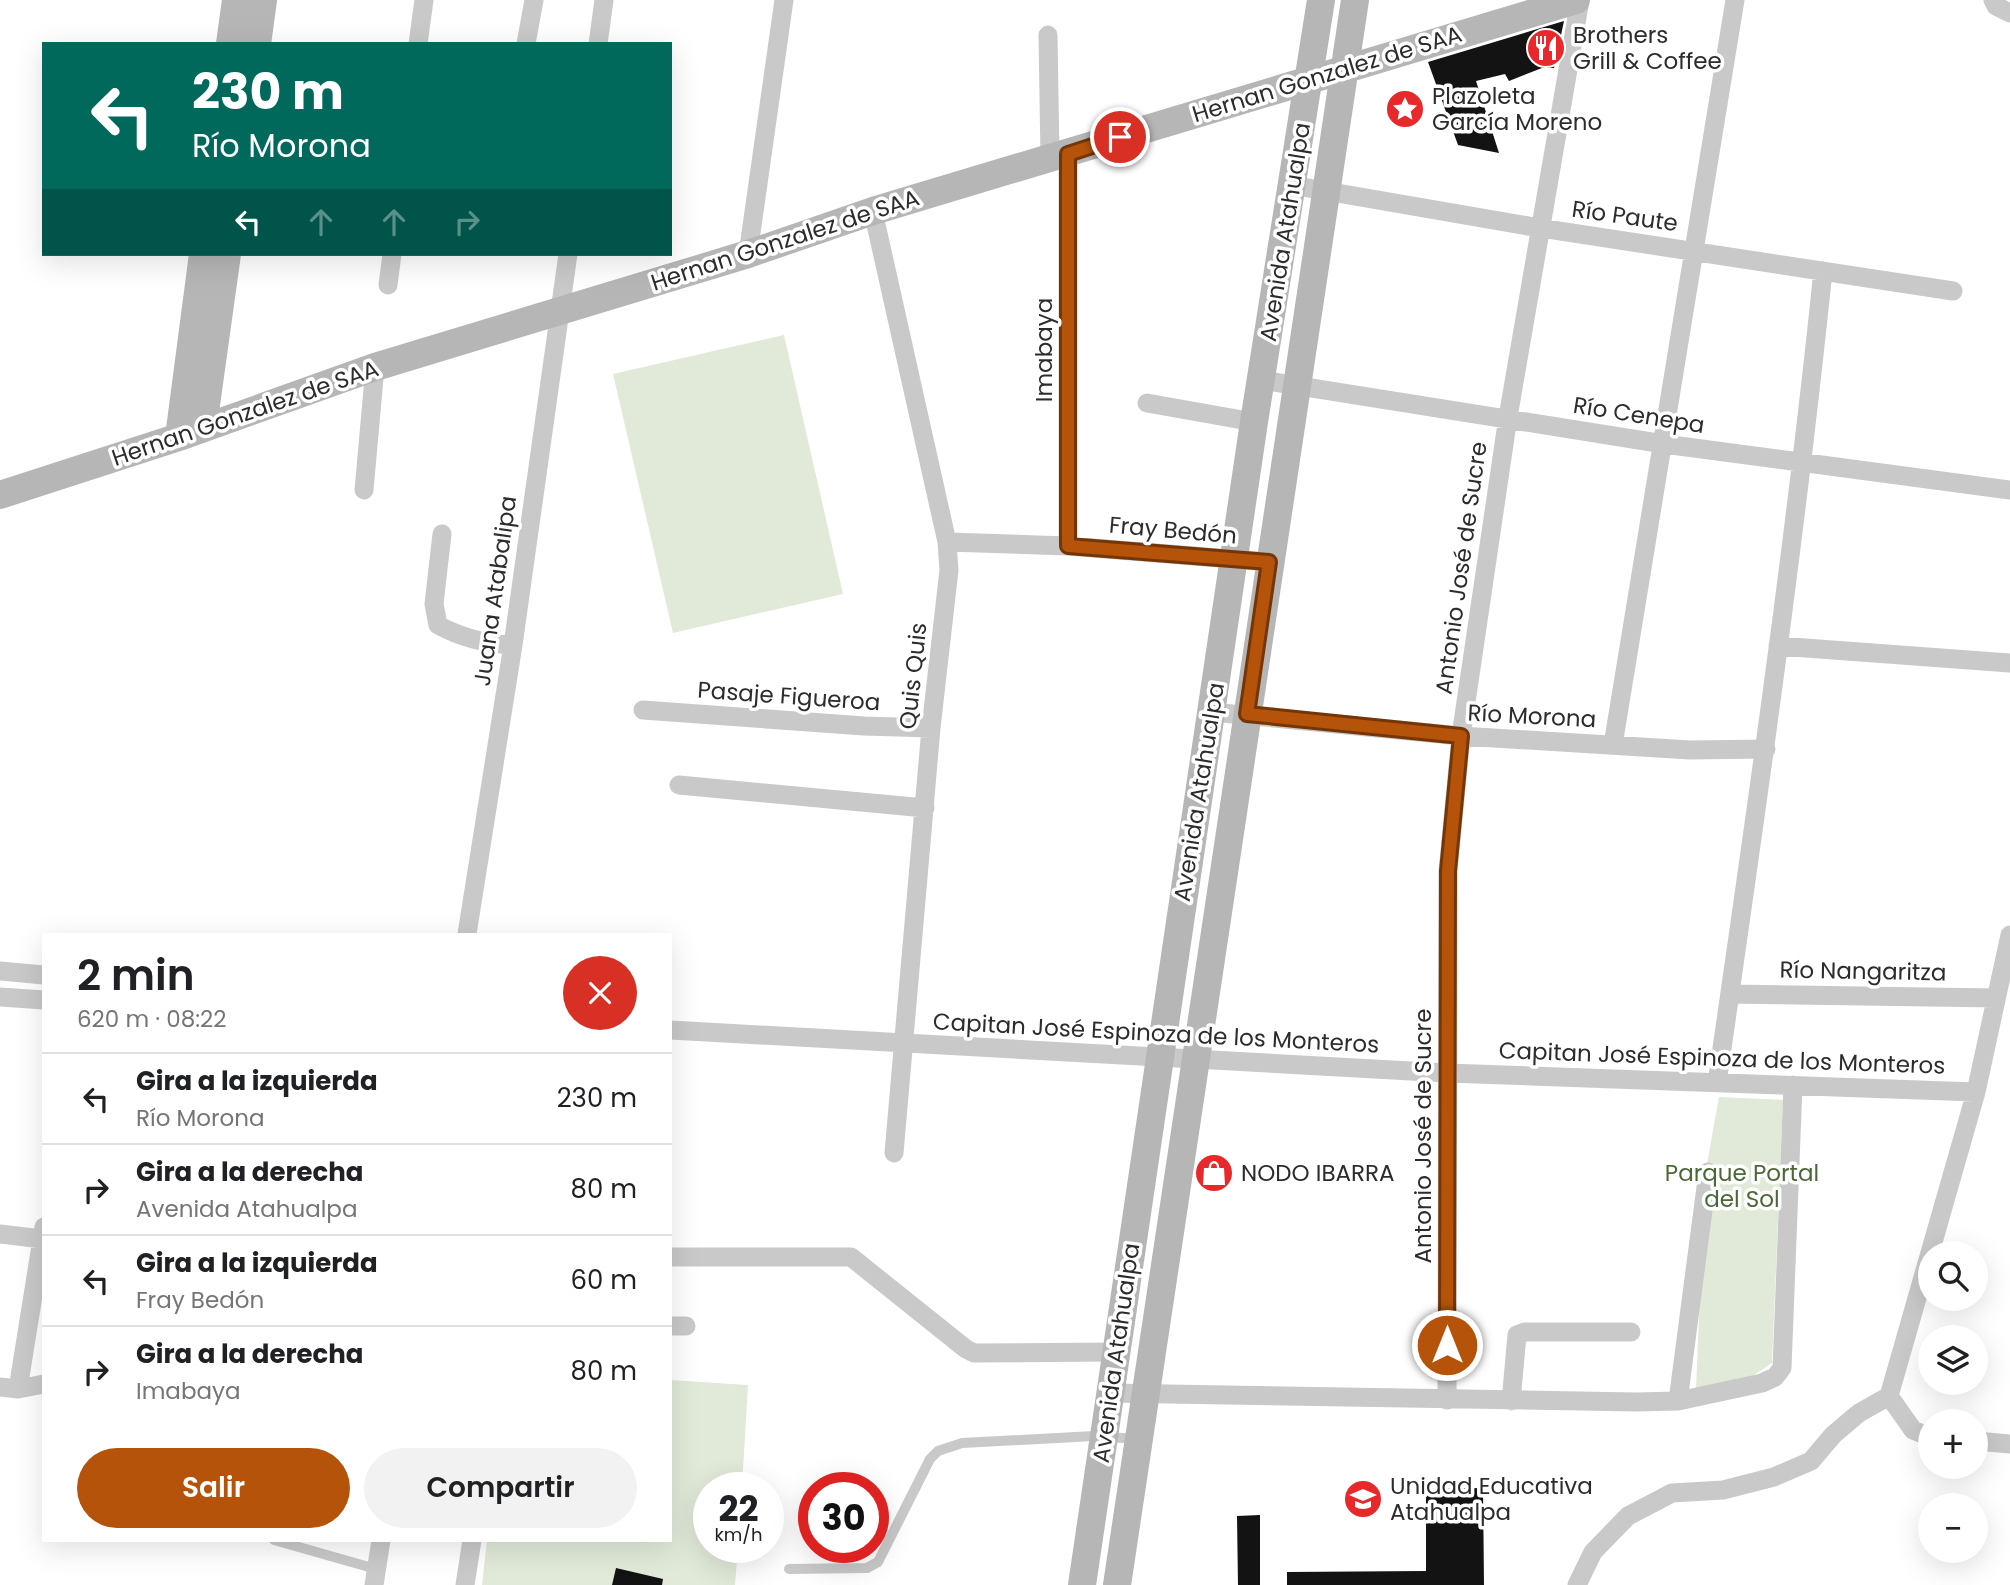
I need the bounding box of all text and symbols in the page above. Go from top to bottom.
street label: Hernan Gonzalez de SAA [1188,18,1466,130]
place label: Brothers Grill & Coffee [1573,19,1722,77]
restaurant icon: Brothers Grill & Coffee [1525,27,1567,69]
text: 230 m [192,58,344,126]
icon: left [77,70,168,161]
place label: Plazoleta García Moreno [1432,80,1602,138]
place icon: Plazoleta García Moreno [1384,88,1426,130]
pin [1090,107,1150,167]
icon: arrive [1101,118,1139,156]
street label: Avenida Atahualpa [1252,120,1318,344]
text: Río Morona [192,123,371,168]
street label: Hernan Gonzalez de SAA [647,181,923,299]
street label: Río Paute [1570,193,1680,239]
icon: left [229,203,267,241]
icon: ahead [302,203,340,241]
icon: ahead [375,203,413,241]
icon: right [448,203,486,241]
street label: Imabaya [1028,298,1060,402]
street label: Hernan Gonzalez de SAA [107,352,383,474]
street label: Río Cenepa [1571,389,1707,441]
street label: Antonio José de Sucre [1427,440,1495,696]
street label: Juana Atabalipa [466,494,524,688]
street label: Fray Bedón [1108,508,1238,552]
street label: Quis Quis [891,621,935,731]
street label: Pasaje Figueroa [697,674,881,718]
street label: Avenida Atahualpa [1166,680,1232,904]
street label: Río Morona [1467,697,1597,735]
text: 2 min [77,946,195,1005]
street label: Río Nangaritza [1779,954,1947,988]
button: close [563,956,637,1030]
text: 620 m · 08:22 [77,1003,227,1035]
street label: Capitan José Espinoza de los Monteros [932,1005,1380,1061]
street label: Antonio José de Sucre [1407,1009,1439,1263]
street label: Capitan José Espinoza de los Monteros [1498,1034,1946,1082]
text: Gira a la izquierda [136,1063,378,1099]
icon: left [77,1080,115,1118]
text: 230 m [557,1080,637,1116]
text: Río Morona [136,1102,265,1134]
shop icon: NODO IBARRA [1193,1152,1235,1194]
text: Gira a la derecha [136,1154,364,1190]
place label: NODO IBARRA [1241,1157,1394,1189]
park label: Parque Portal del Sol [1665,1157,1819,1215]
icon: right [77,1171,115,1209]
text: 80 m [571,1171,637,1207]
text: Avenida Atahualpa [136,1193,357,1225]
street label: Avenida Atahualpa [1085,1241,1147,1465]
map controls [1918,1241,1988,1563]
button: search [1918,1241,1988,1311]
text: Gira a la izquierda [136,1245,378,1281]
icon: left [77,1262,115,1300]
text: 60 m [570,1262,637,1298]
text: Fray Bedón [136,1284,264,1316]
position arrow [1410,1308,1484,1382]
button: layers [1918,1325,1988,1395]
text: Gira a la derecha [136,1336,364,1372]
icon: right [77,1353,115,1391]
text: 80 m [571,1353,637,1389]
text: Imabaya [136,1375,241,1407]
button: + [1918,1409,1988,1479]
button: Salir [77,1448,350,1528]
button: Compartir [364,1448,637,1528]
place label: Unidad Educativa Atahualpa [1390,1470,1593,1528]
speed limit sign: 30 [798,1472,889,1563]
school or university icon: Unidad Educativa Atahualpa [1342,1478,1384,1520]
text: 22 [719,1484,758,1533]
button: − [1918,1493,1988,1563]
text: km/h [715,1522,762,1547]

